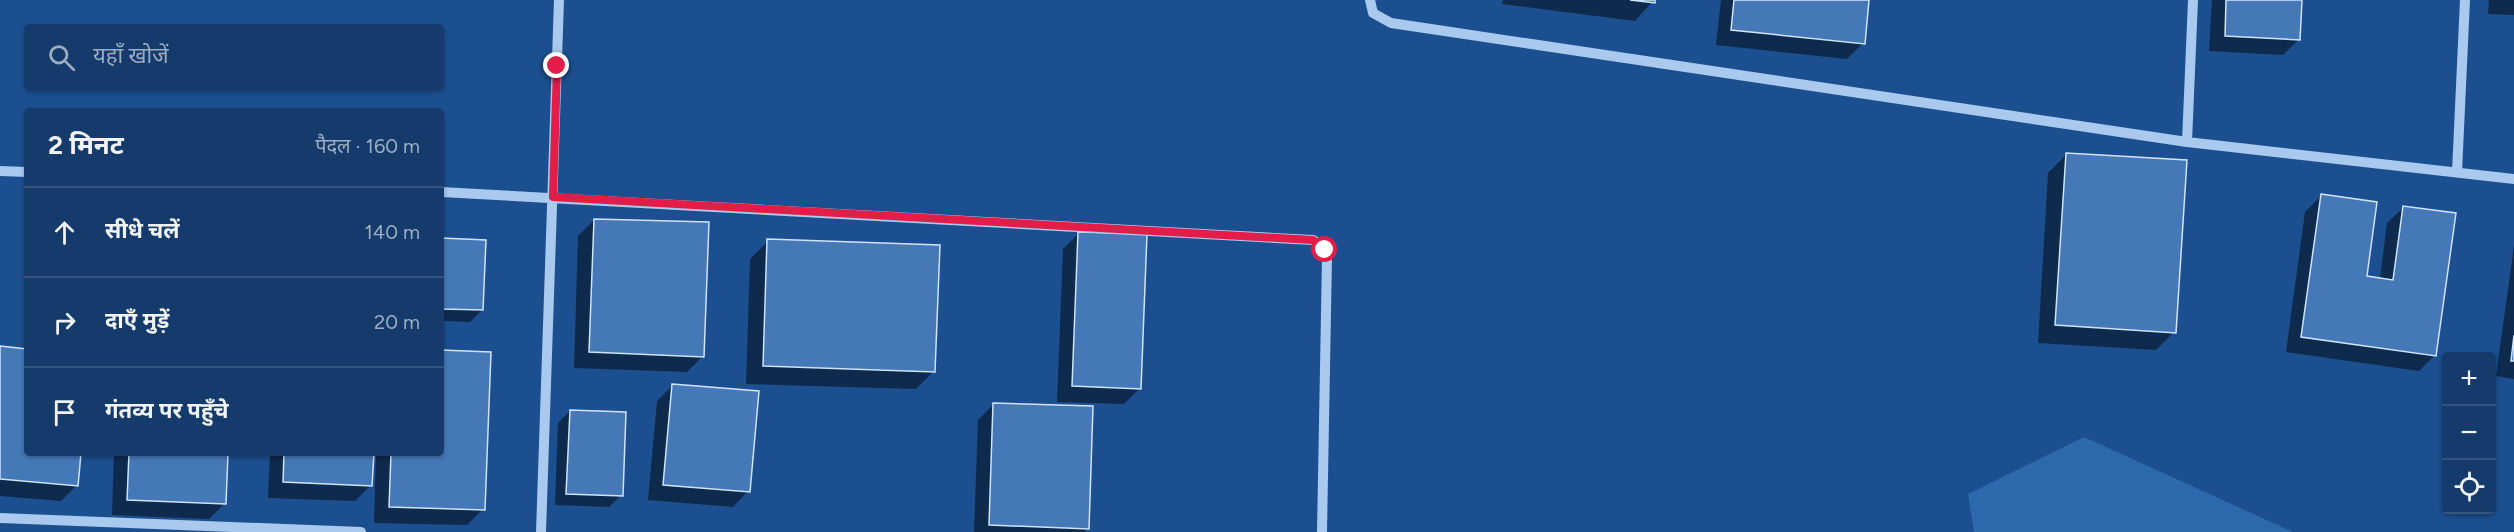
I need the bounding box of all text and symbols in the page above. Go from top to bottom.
search box [24,24,444,90]
icon: search [45,41,78,74]
text: यहाँ खोजें [93,42,169,69]
route end [543,52,569,78]
text: 2 मिनट [48,129,124,161]
text: पैदल · 160 m [315,134,420,158]
icon: ahead [48,216,81,249]
text: सीधे चलें [105,217,180,244]
text: 140 m [365,220,420,244]
route start [1311,236,1337,262]
icon: right [48,306,81,339]
text: दाएँ मुड़ें [105,307,169,334]
text: 20 m [374,310,420,334]
map controls [2442,352,2496,514]
button: + [2442,352,2496,406]
icon: arrive [48,396,81,429]
text: गंतव्य पर पहुँचे [105,397,229,424]
button: − [2442,406,2496,460]
button: locate [2442,460,2496,514]

